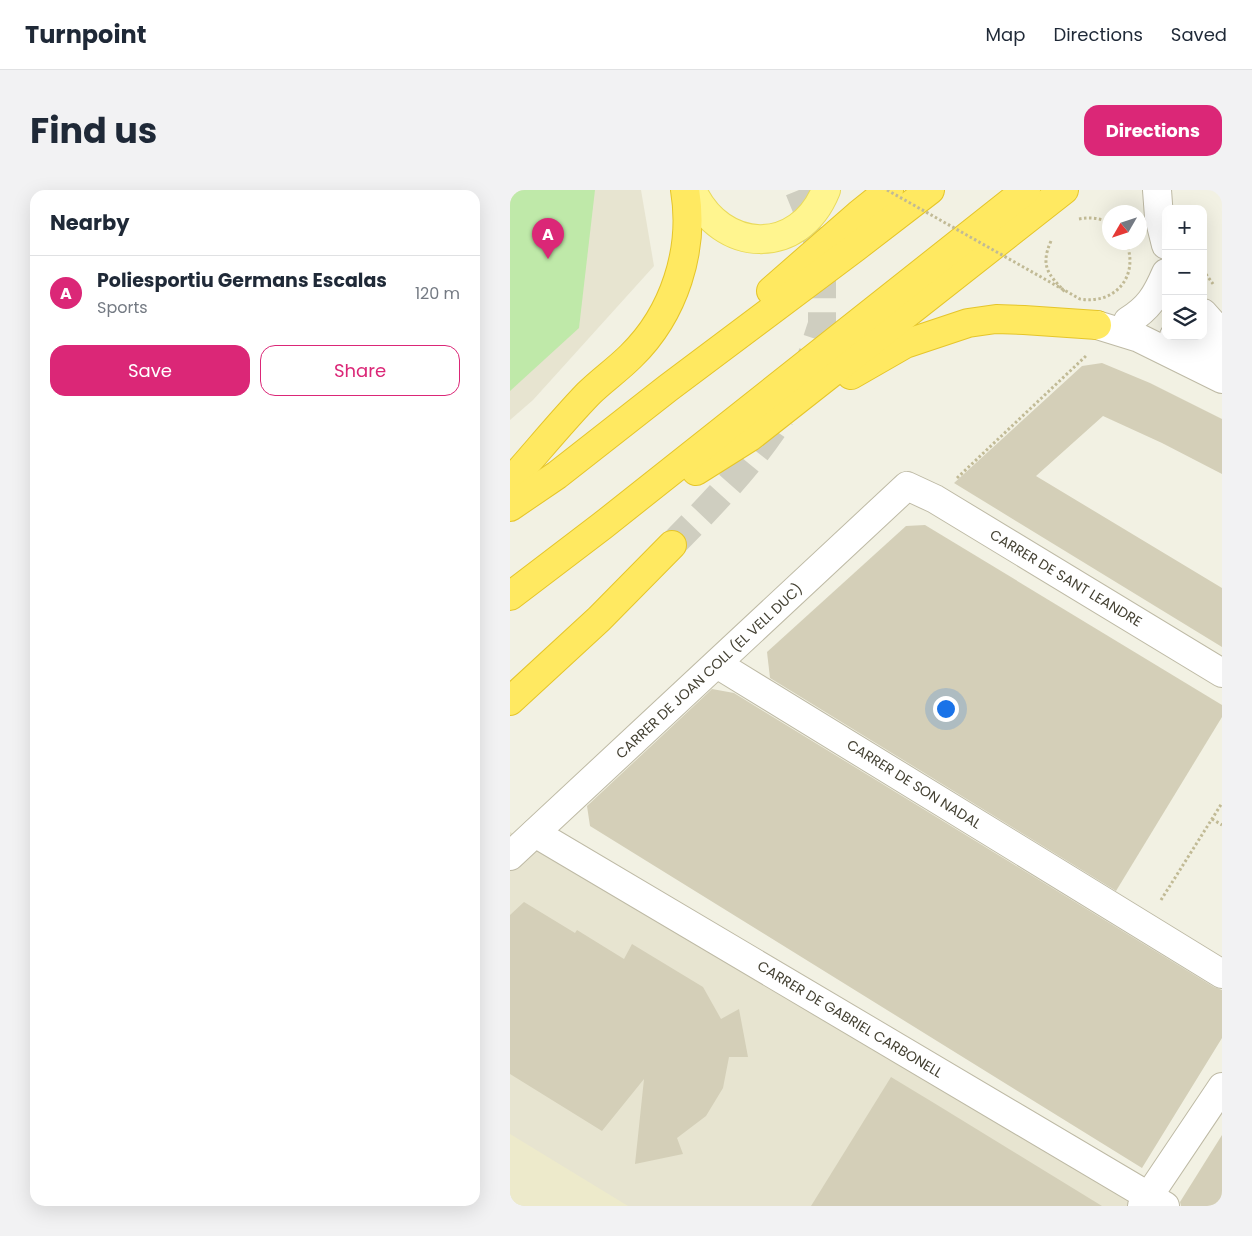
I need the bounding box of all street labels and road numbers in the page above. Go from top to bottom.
street label: CARRER DE SANT LEANDRE [986,525,1146,631]
street label: CARRER DE JOAN COLL (EL VELL DUC) [611,579,807,763]
street label: CARRER DE SON NADAL [843,734,985,834]
street label: CARRER DE GABRIEL CARBONELL [754,956,946,1082]

